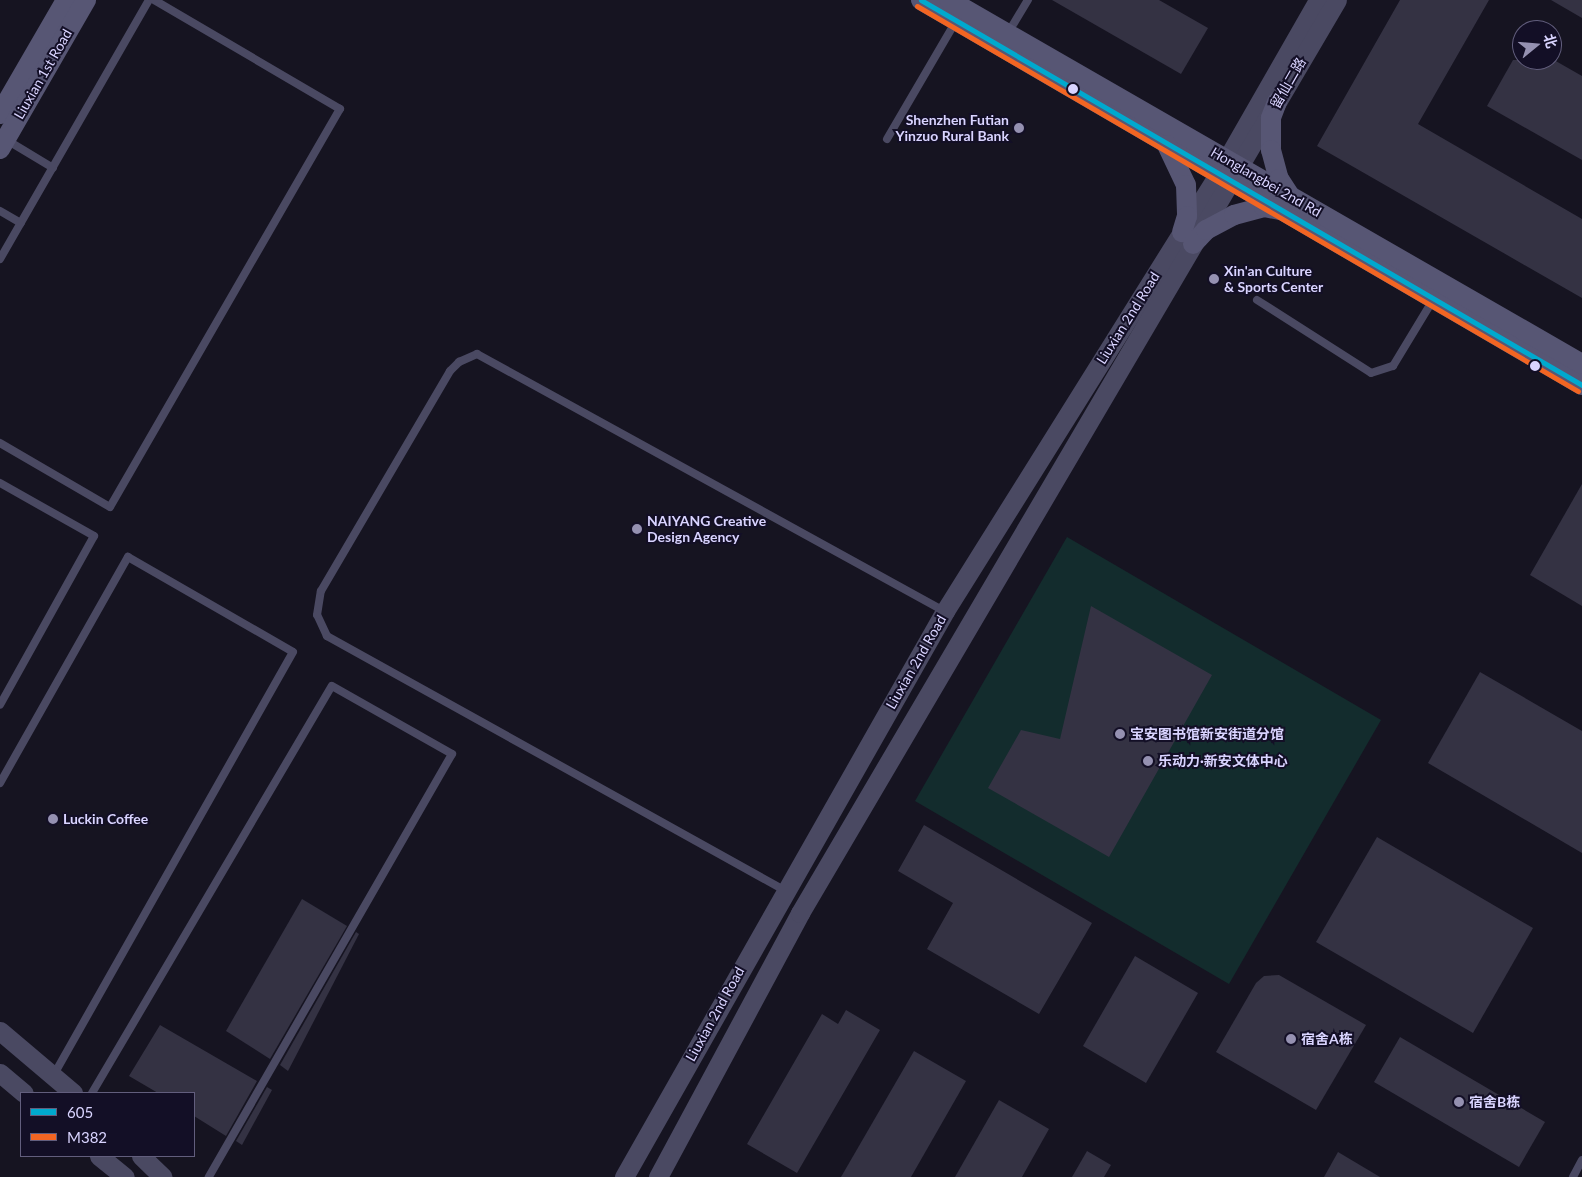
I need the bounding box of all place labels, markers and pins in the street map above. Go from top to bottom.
unlabelled marker [1068,84,1078,94]
place label: Shenzhen Futian Yinzuo Rural Bank [895,112,1009,144]
marker: Shenzhen Futian Yinzuo Rural Bank [1013,122,1025,134]
place label: Xin'an Culture & Sports Center [1224,263,1323,296]
marker: Xin'an Culture & Sports Center [1208,273,1220,285]
unlabelled marker [1530,361,1540,371]
place label: NAIYANG Creative Design Agency [647,513,766,546]
marker: NAIYANG Creative Design Agency [631,523,643,535]
place label: 宝安图书馆新安街道分馆 [1130,726,1284,742]
marker: 宝安图书馆新安街道分馆 [1114,728,1126,740]
place label: 乐动力·新安文体中心 [1158,753,1288,769]
marker: 乐动力·新安文体中心 [1142,755,1154,767]
place label: Luckin Coffee [63,811,148,827]
marker: Luckin Coffee [47,813,59,825]
place label: 宿舍A栋 [1301,1031,1353,1047]
marker: 宿舍A栋 [1285,1033,1297,1045]
place label: 宿舍B栋 [1469,1094,1520,1110]
marker: 宿舍B栋 [1453,1096,1465,1108]

